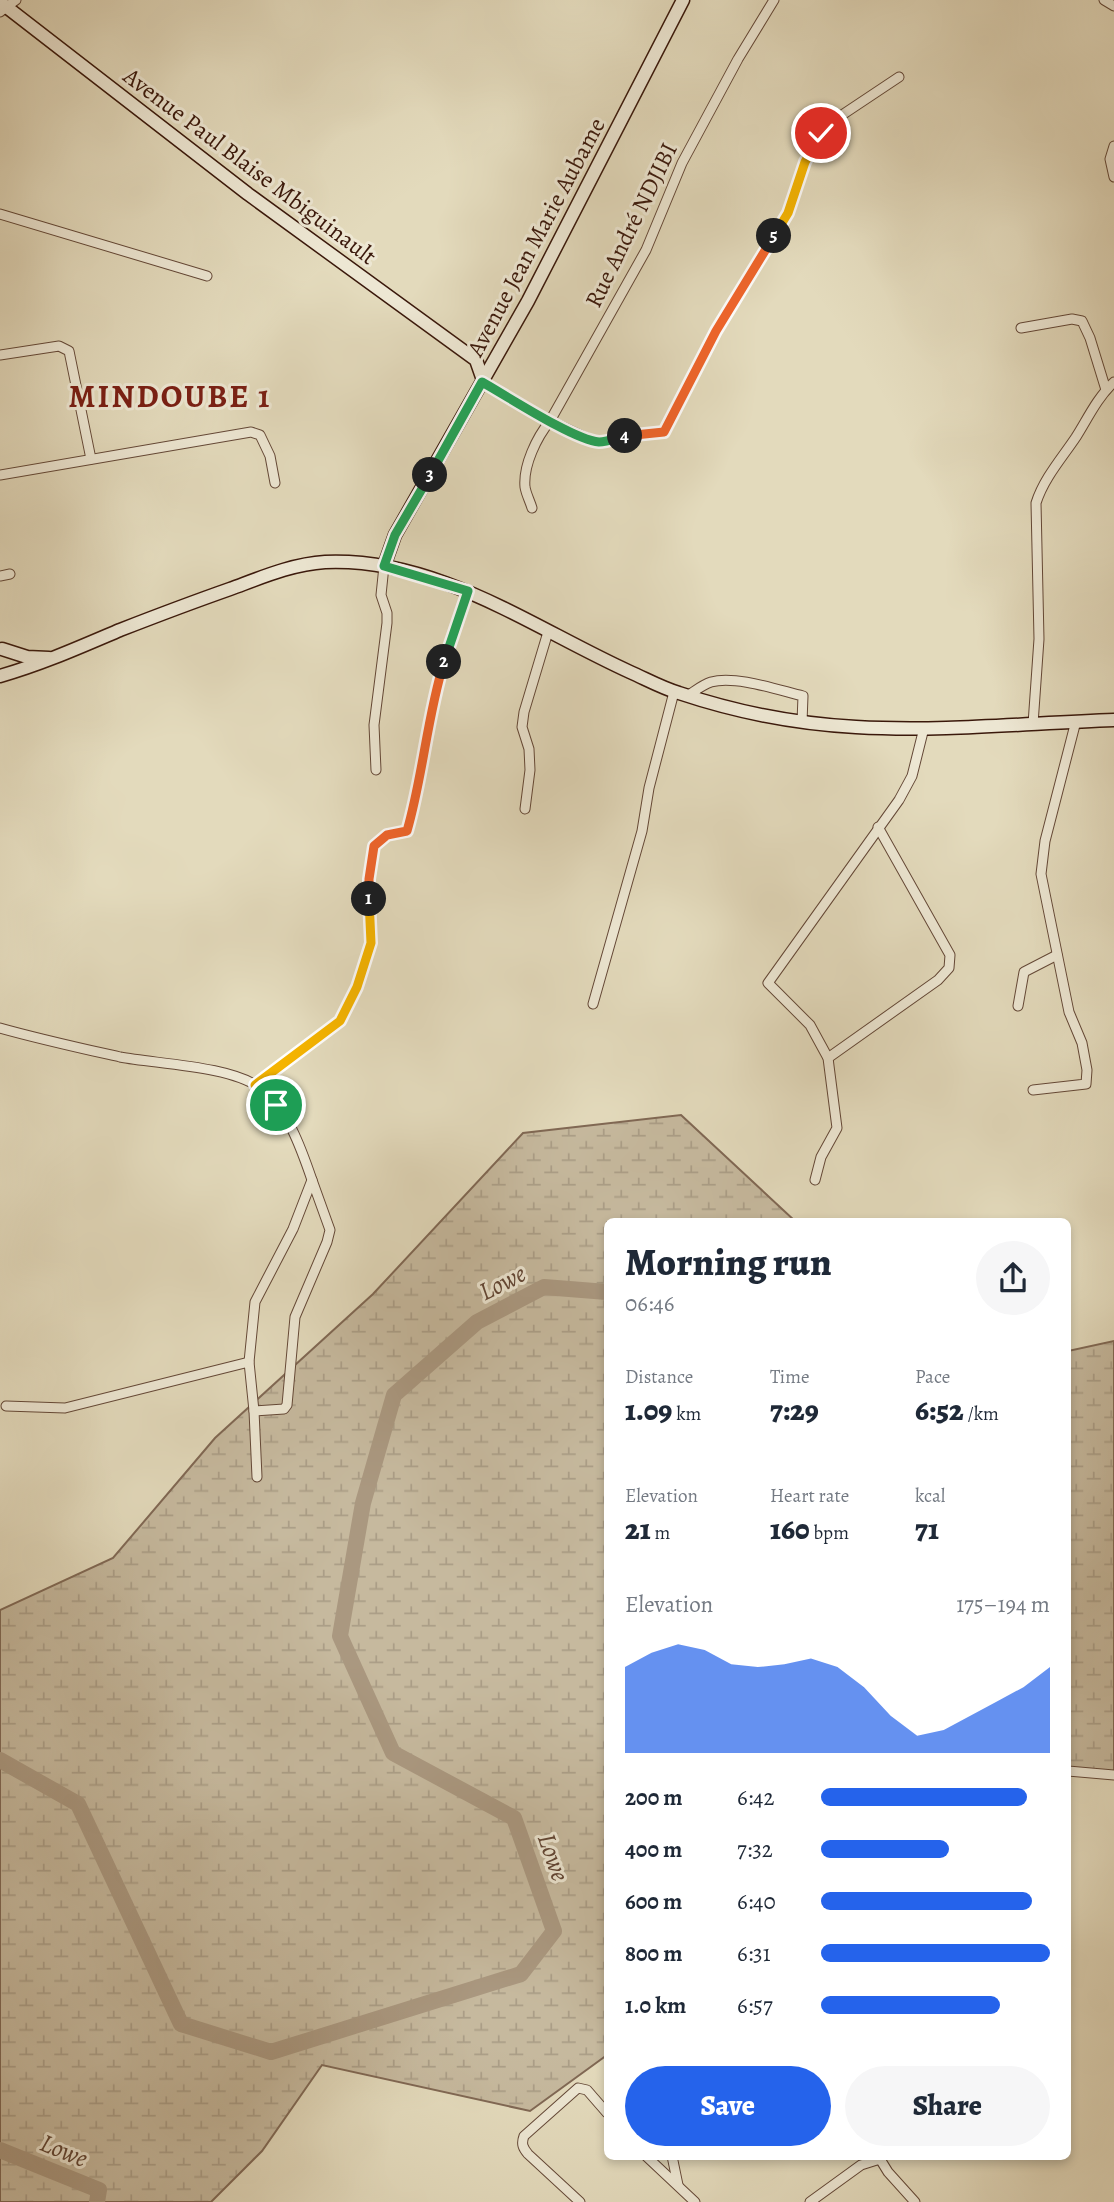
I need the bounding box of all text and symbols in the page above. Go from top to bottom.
street label: Avenue Paul Blaise Mbiguinault [116,60,383,272]
pin [791,103,851,163]
street label: Avenue Jean Marie Aubame [459,112,613,363]
icon: check [802,114,840,152]
street label: Rue André NDJIBI [577,137,685,313]
pin: 5 [756,218,792,254]
text: 5 [769,222,778,248]
district label: MINDOUBE 1 [69,374,271,418]
pin: 4 [608,418,642,453]
text: 4 [620,422,629,448]
pin: 3 [412,458,448,492]
text: 3 [425,461,434,487]
pin: 2 [426,644,462,680]
text: 2 [439,648,448,674]
pin: 1 [352,881,386,916]
text: 1 [365,885,372,911]
pin [246,1075,306,1135]
icon: arrive [257,1086,295,1124]
text: Morning run [625,1236,832,1288]
button: share [976,1241,1050,1315]
water label: Lowe [473,1256,532,1309]
text: 06:46 [625,1288,674,1319]
text: Distance [625,1364,693,1390]
text: Time [770,1364,809,1390]
text: Pace [915,1364,950,1390]
text: 1.09 [625,1390,672,1430]
text: 7:29 [770,1390,819,1430]
text: 6:52 [915,1390,964,1430]
text: km [672,1401,701,1427]
text: /km [964,1401,999,1427]
text: Elevation [625,1483,698,1509]
text: Heart rate [770,1483,849,1509]
text: kcal [915,1483,945,1509]
text: 21 [625,1509,651,1549]
text: 160 [770,1509,810,1549]
text: 71 [915,1509,939,1549]
text: m [651,1520,670,1546]
text: bpm [810,1520,849,1546]
text: Elevation [625,1589,713,1620]
text: 175–194 m [956,1589,1050,1620]
text: 200 m [625,1782,683,1813]
text: 6:42 [737,1782,774,1813]
water label: Lowe [529,1829,578,1886]
text: 400 m [625,1834,682,1865]
text: 7:32 [737,1834,773,1865]
text: 600 m [625,1886,682,1917]
text: 6:40 [737,1886,776,1917]
text: 800 m [625,1938,682,1969]
text: 6:31 [737,1938,771,1969]
text: 1.0 km [625,1990,686,2021]
text: 6:57 [737,1990,773,2021]
button: Save [625,2066,831,2146]
button: Share [845,2066,1050,2146]
water label: Lowe [35,2125,93,2176]

